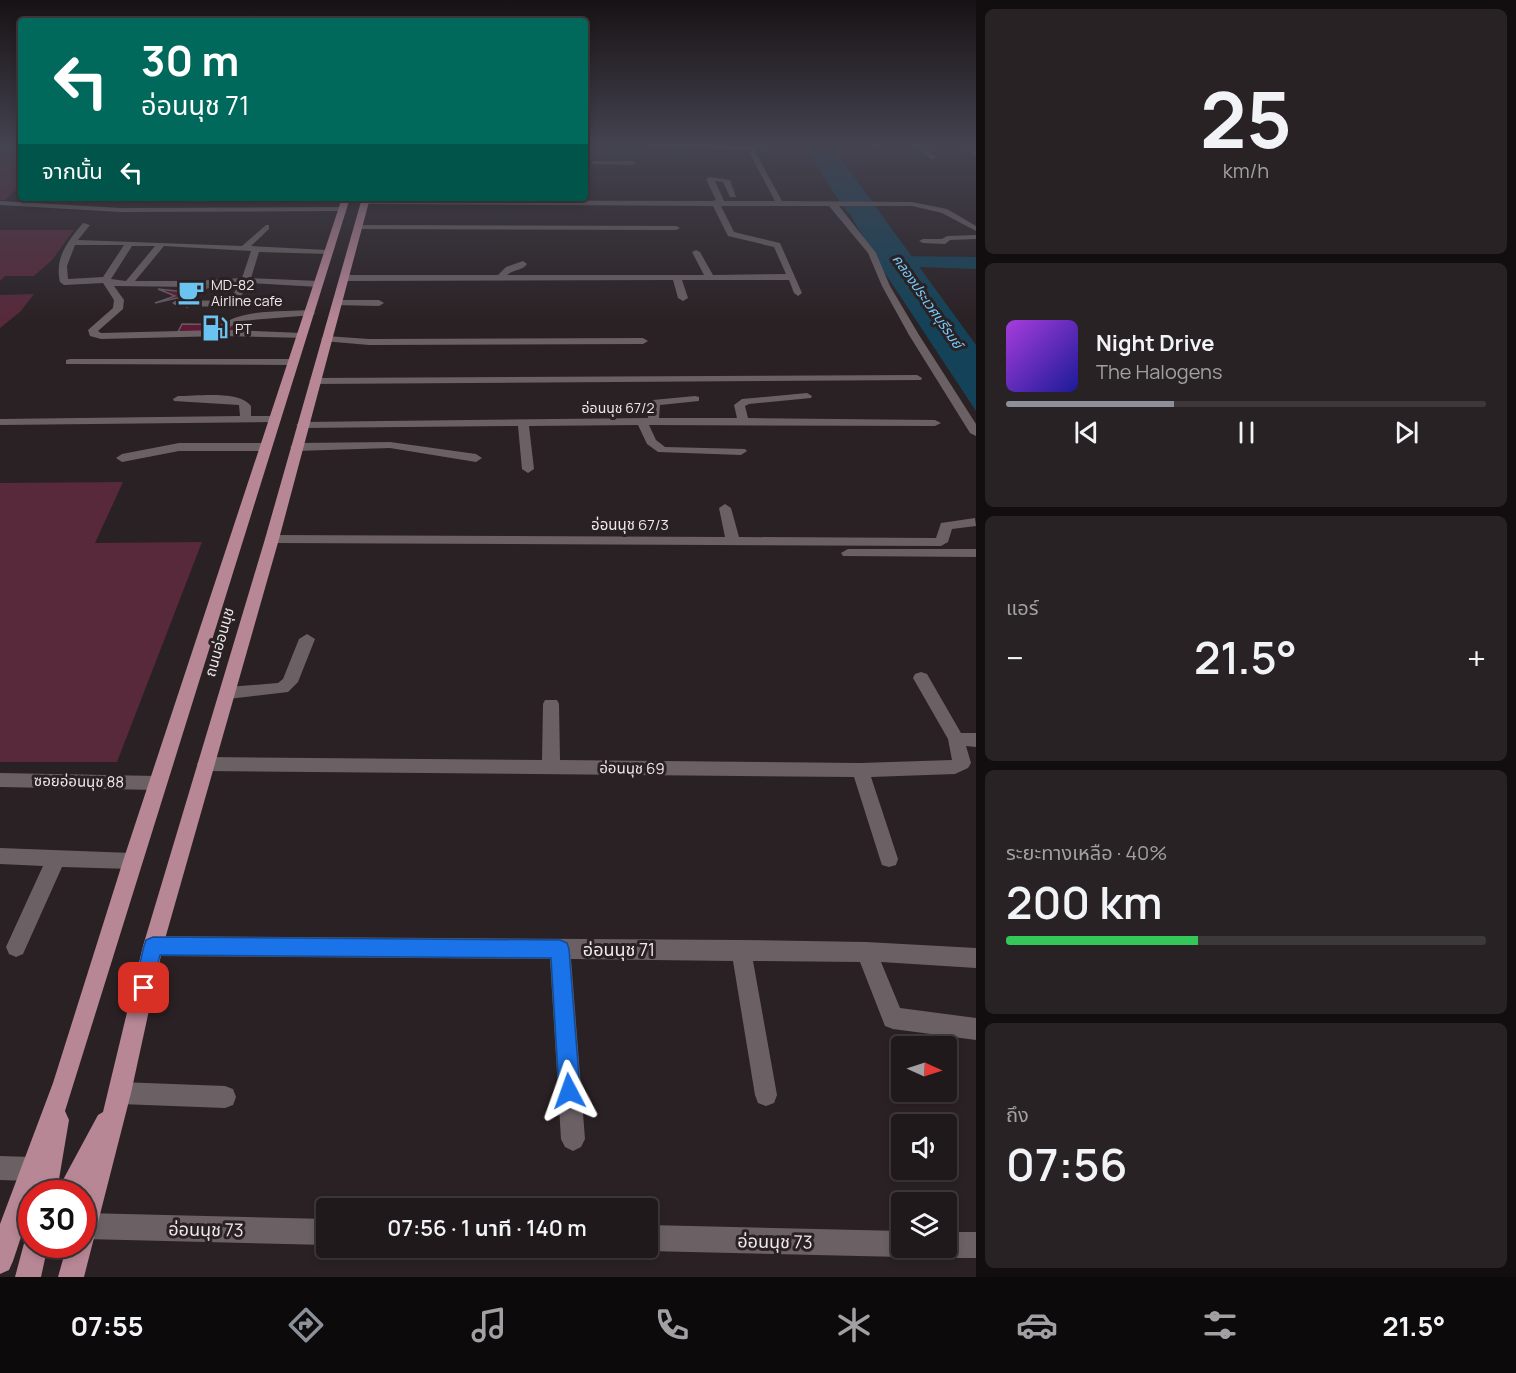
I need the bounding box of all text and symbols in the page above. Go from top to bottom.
text: 30 m [141,31,239,89]
icon: left [42,42,120,120]
text: 25 [1200,65,1292,171]
text: อ่อนนุช 71 [141,86,249,123]
text: จากนั้น [42,156,103,186]
icon: left [115,156,148,189]
text: km/h [1223,157,1269,184]
water label: คลองประเวศบุรีรมย์ [888,250,969,354]
place label: MD-82 Airline cafe [211,275,282,310]
cafe icon: MD-82 Airline cafe [176,277,206,307]
fuel station icon: PT [200,313,230,343]
place label: PT [235,319,252,338]
text: Night Drive [1096,328,1215,358]
text: The Halogens [1096,358,1222,385]
street label: อ่อนนุช 67/2 [582,398,654,417]
icon: previous [1070,416,1103,449]
icon: pause [1230,416,1263,449]
icon: next [1390,416,1423,449]
street label: อ่อนนุช 67/3 [591,514,669,535]
text: แอร์ [1006,594,1038,621]
street label: ถนนอ่อนนุช [199,605,239,679]
text: 21.5° [1194,626,1297,688]
text: − [1006,635,1024,680]
text: + [1467,635,1486,680]
street label: อ่อนนุช 69 [599,757,665,779]
street label: ซอยอ่อนนุช 88 [34,770,124,792]
text: ระยะทางเหลือ · 40% [1006,839,1167,866]
text: 200 km [1006,871,1162,933]
street label: อ่อนนุช 71 [583,937,655,961]
pin [118,962,169,1013]
icon: arrive [127,971,160,1004]
north arrow [891,1036,957,1102]
map controls [891,1036,957,1258]
position arrow [537,1059,601,1123]
text: ถึง [1006,1101,1029,1128]
button: sound [891,1114,957,1180]
text: 07:56 [1006,1133,1127,1195]
speed limit sign: 30 [18,1180,96,1258]
button: layers [891,1192,957,1258]
text: 07:56 · 1 นาที · 140 m [387,1213,587,1243]
street label: อ่อนนุช 73 [168,1216,244,1242]
street label: อ่อนนุช 73 [737,1228,813,1254]
icon: directions [285,1304,327,1346]
icon: music [468,1304,510,1346]
icon: phone [651,1304,693,1346]
icon: climate [833,1304,875,1346]
icon: car [1016,1304,1058,1346]
icon: filters [1199,1304,1241,1346]
text: 07:55 [70,1307,144,1344]
text: 21.5° [1382,1307,1445,1344]

